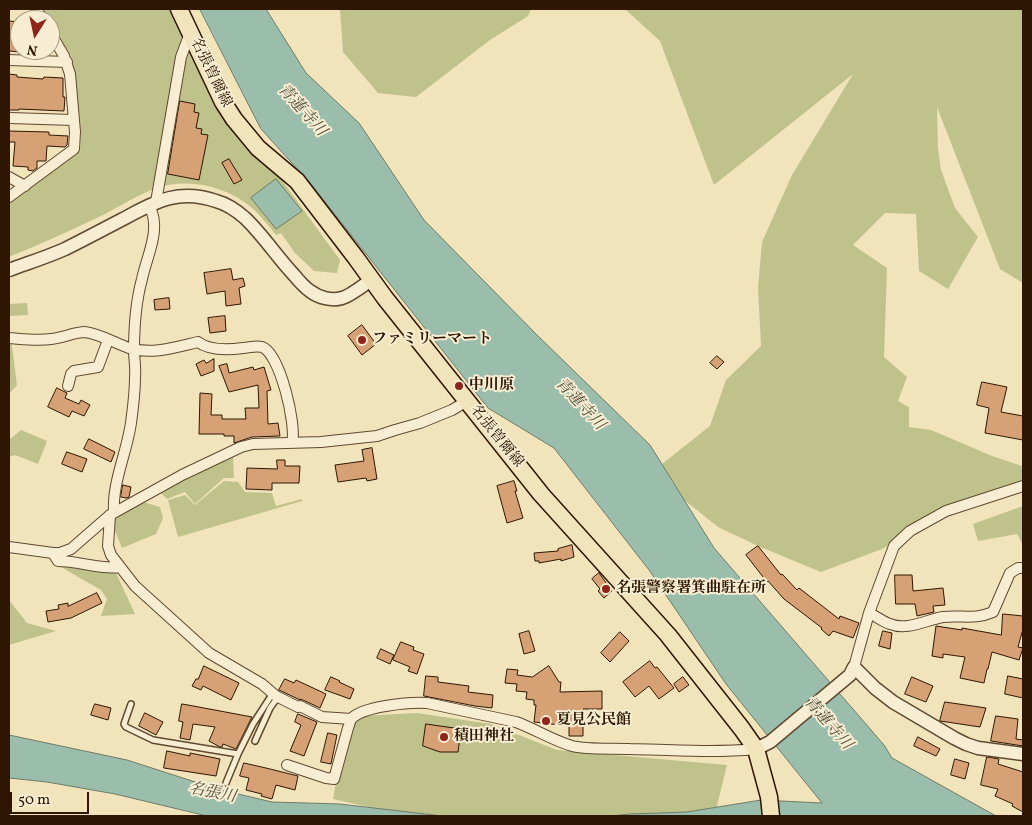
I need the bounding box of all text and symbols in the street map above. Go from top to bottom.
north arrow [10,10,60,60]
street label: 名張曽爾線 [185,35,235,111]
text: N [26,39,39,60]
water label: 青蓮寺川 [272,81,330,141]
place label: ファミリーマート [372,331,492,349]
marker: ファミリーマート [356,334,368,346]
water label: 青蓮寺川 [550,375,608,435]
place label: 中川原 [469,377,514,395]
marker: 中川原 [453,380,465,392]
street label: 名張曽爾線 [465,402,527,472]
place label: 名張警察署箕曲駐在所 [616,580,766,598]
marker: 名張警察署箕曲駐在所 [600,583,612,595]
water label: 青蓮寺川 [799,694,855,754]
place label: 夏見公民館 [556,712,631,730]
marker: 夏見公民館 [540,715,552,727]
place label: 積田神社 [454,728,514,746]
marker: 積田神社 [438,731,450,743]
water label: 名張川 [187,780,237,808]
scale bar [12,782,91,814]
text: 50 m [18,790,50,811]

